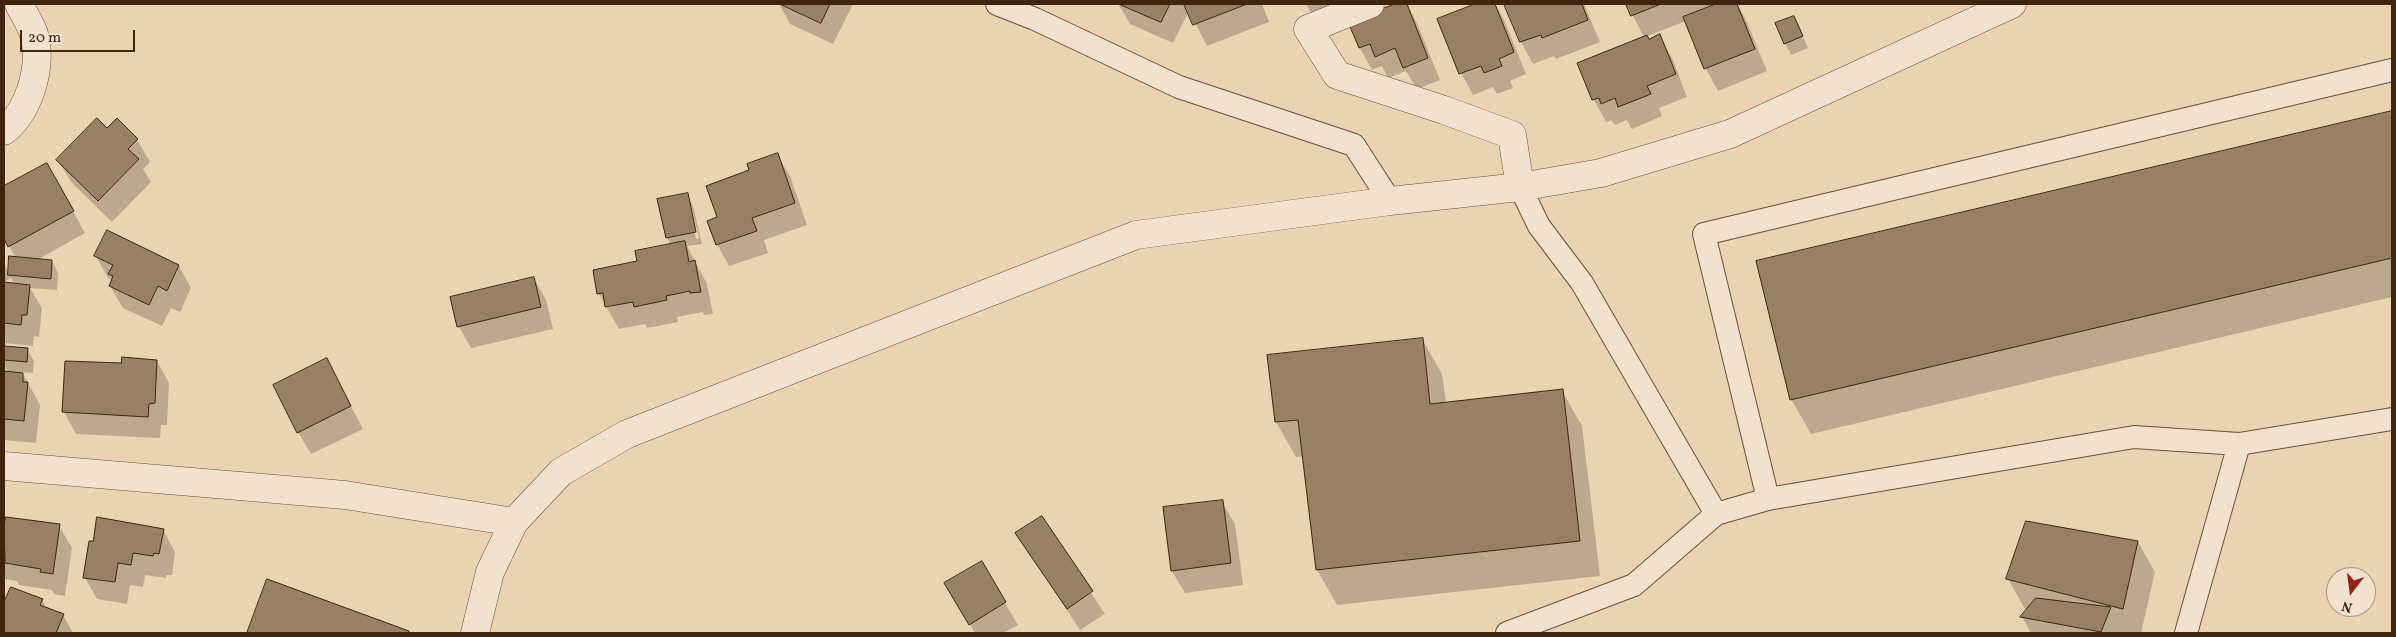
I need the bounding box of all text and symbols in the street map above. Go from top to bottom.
scale bar [22,20,138,52]
text: 20 m [28,28,61,49]
north arrow [2326,567,2376,617]
text: N [2340,596,2355,617]

